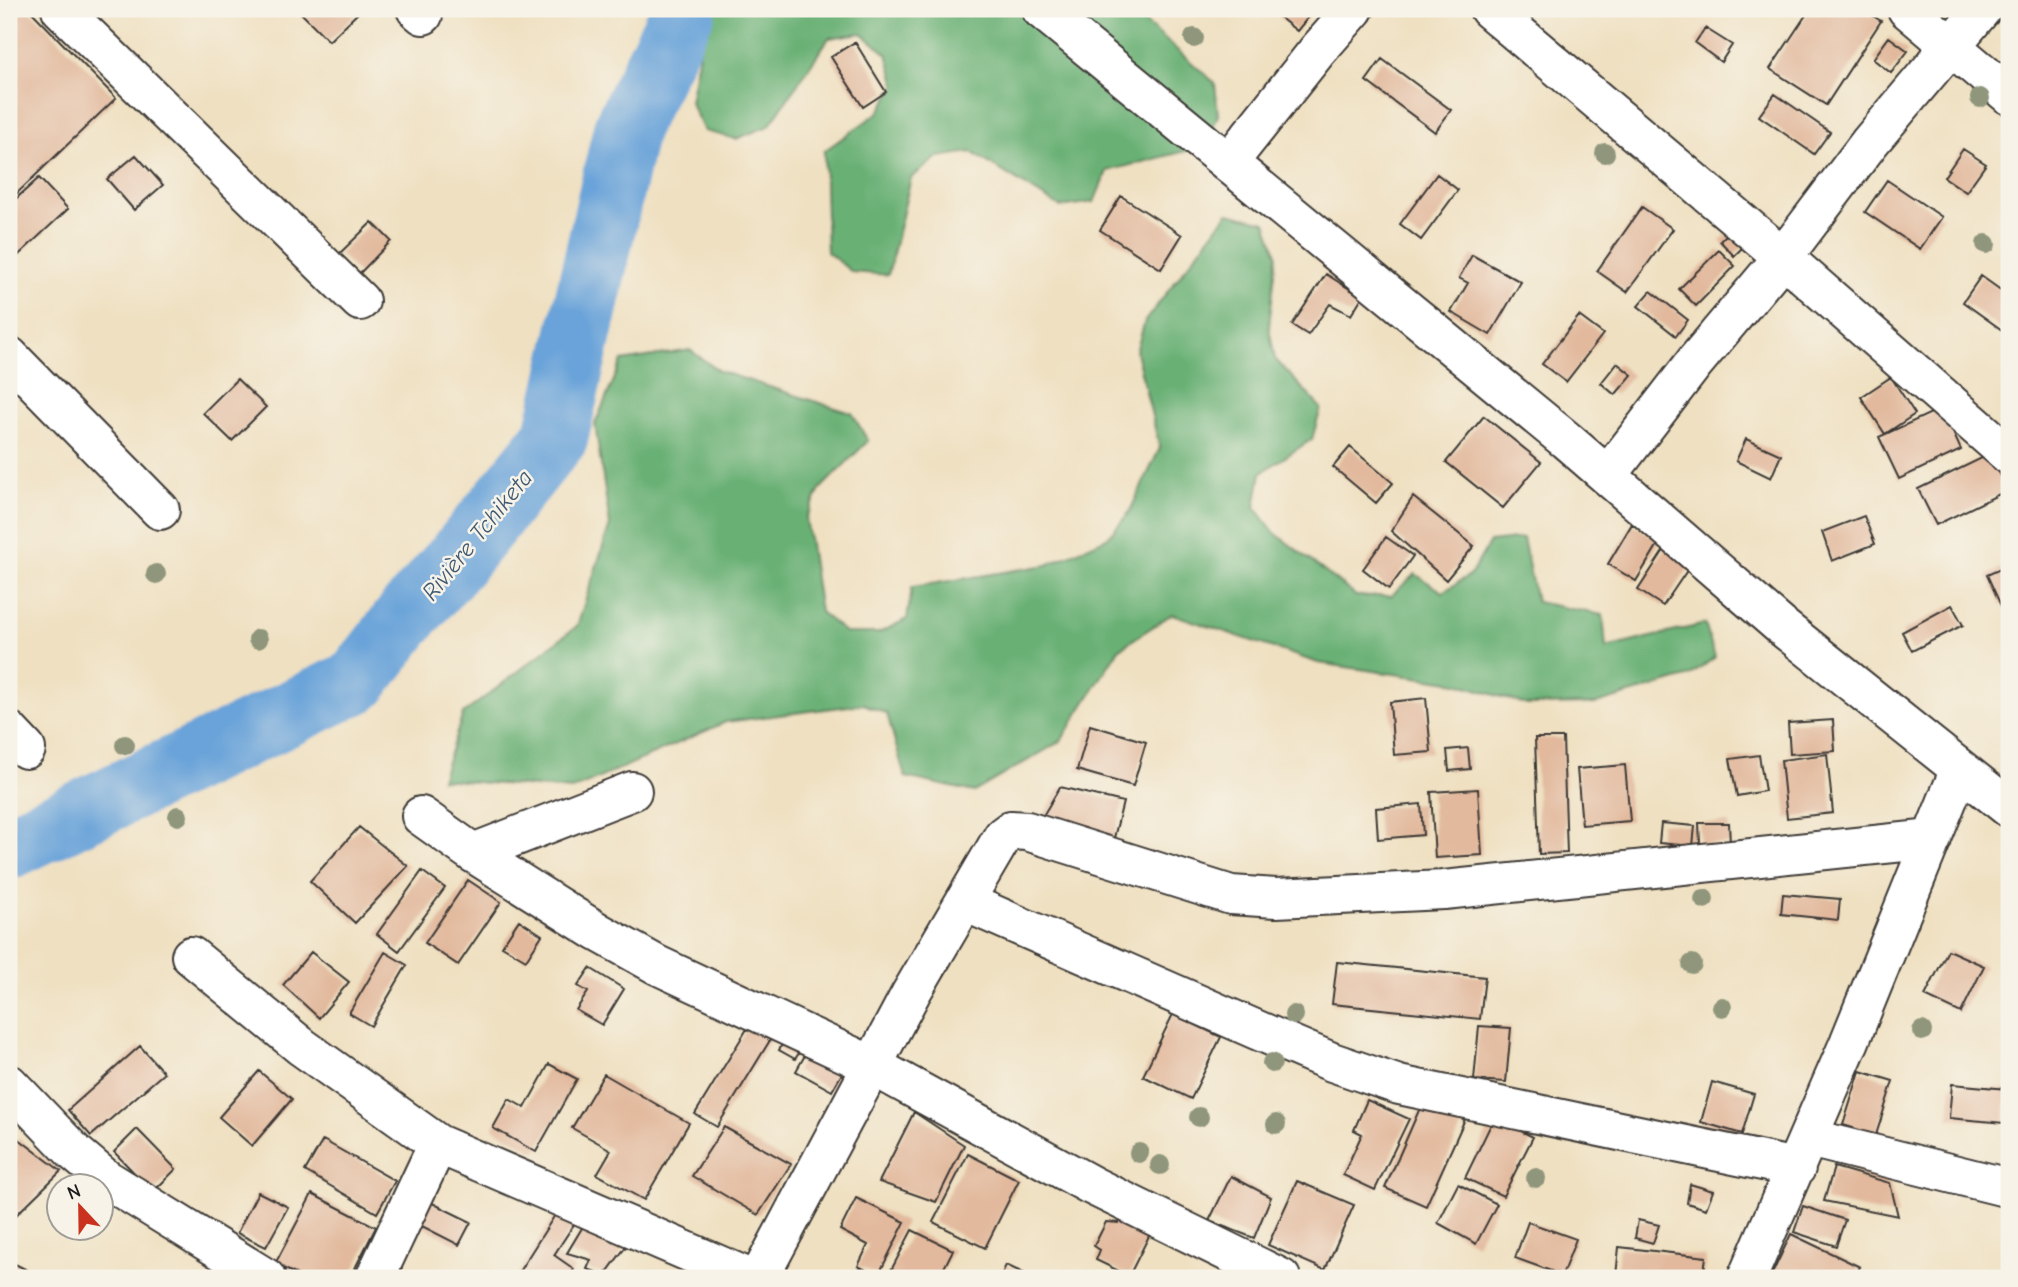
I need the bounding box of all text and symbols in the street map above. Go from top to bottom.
water label: Rivière Tchiketa [416,464,538,606]
north arrow [46,1172,116,1242]
text: N [64,1180,84,1205]

